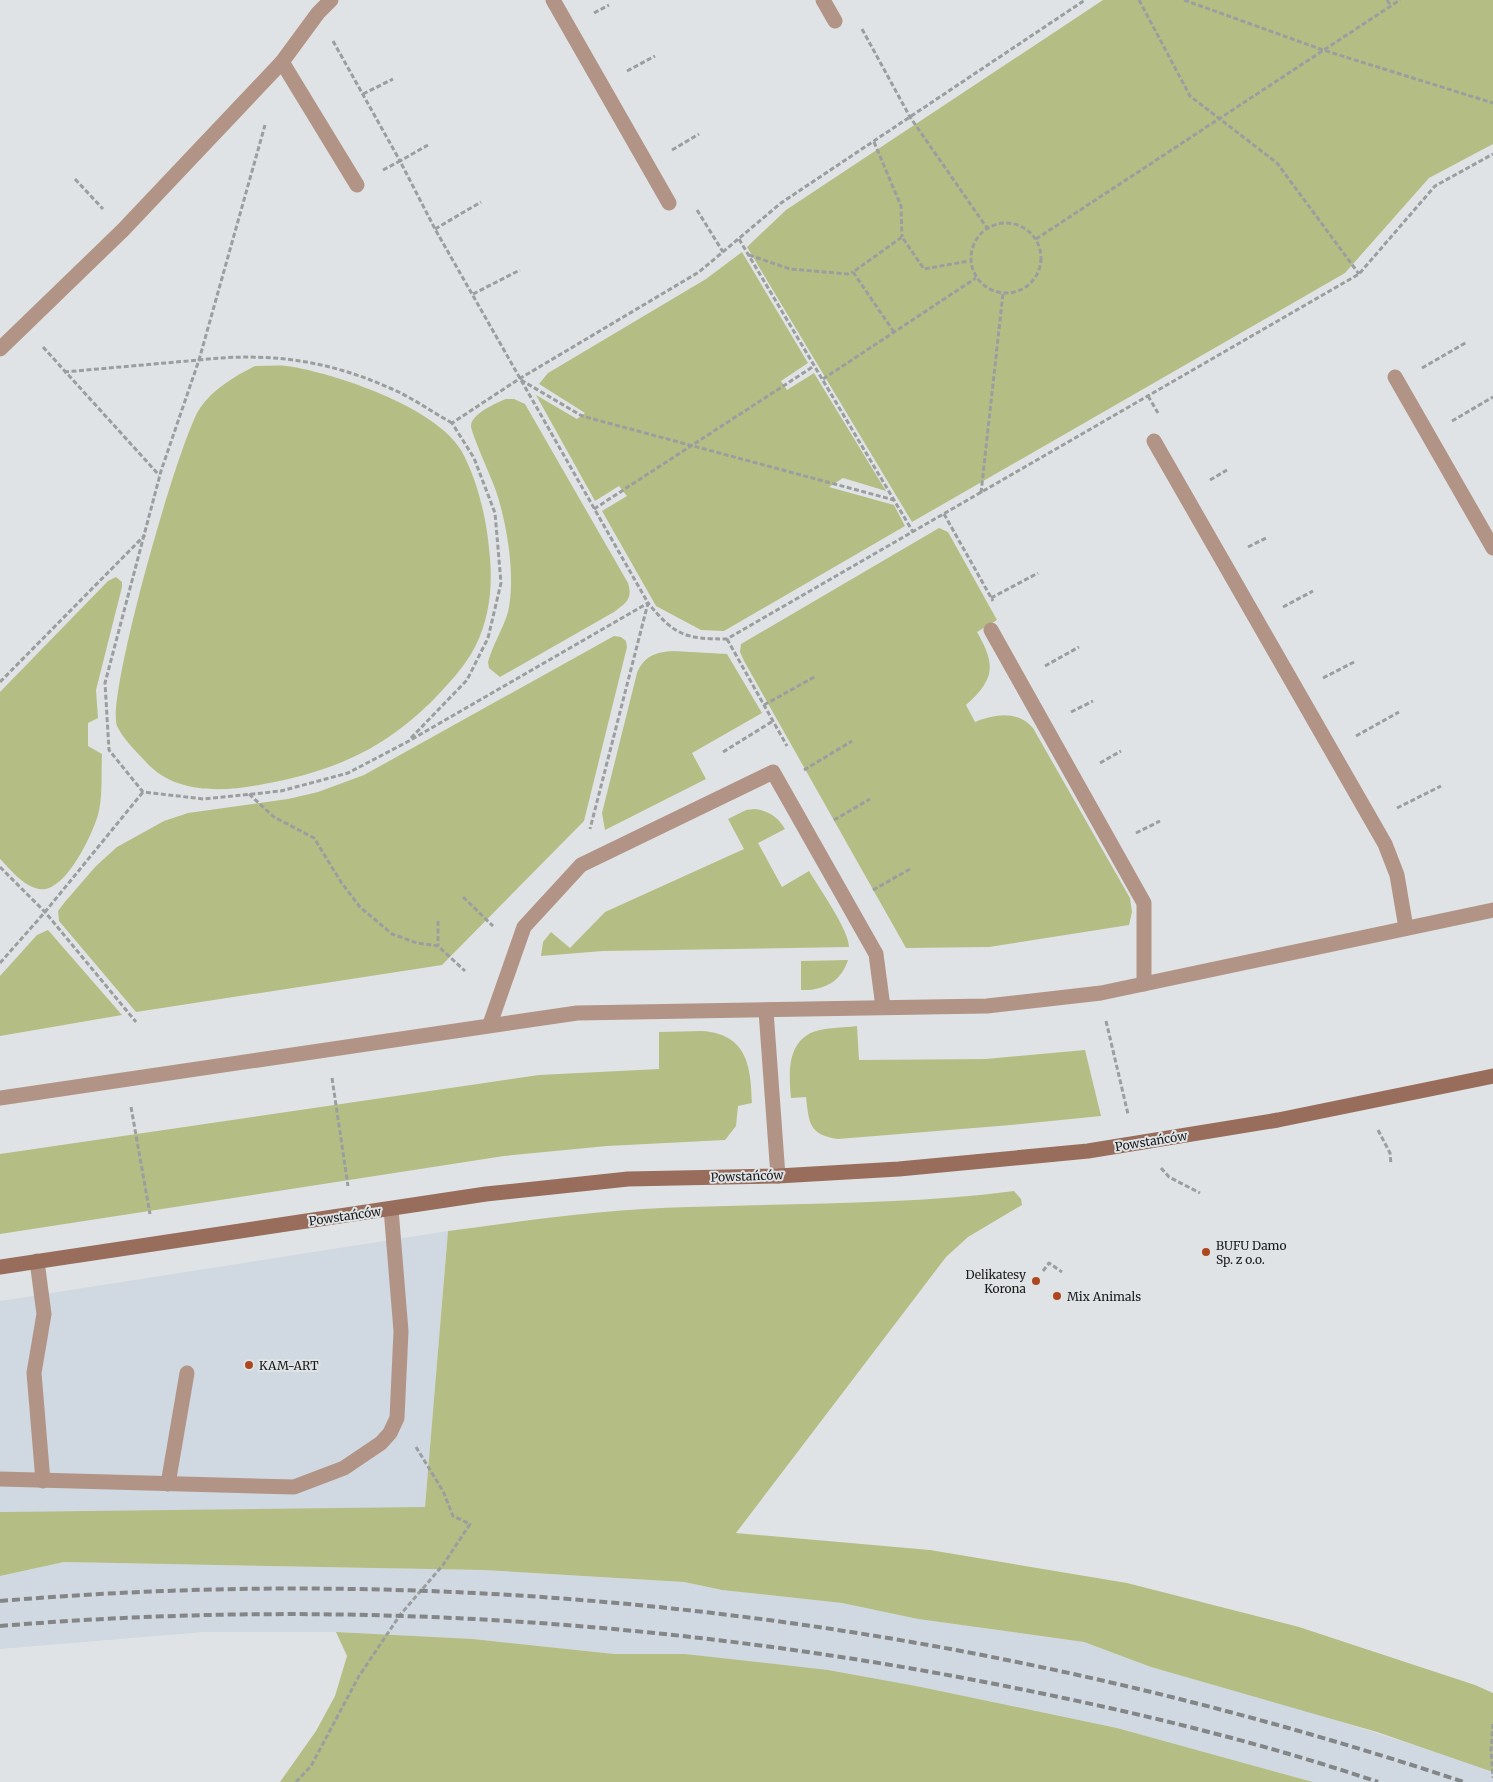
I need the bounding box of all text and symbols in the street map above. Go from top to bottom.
street label: Powstańców [1114,1128,1189,1154]
street label: Powstańców [710,1167,784,1185]
street label: Powstańców [308,1203,383,1228]
place label: BUFU Damo Sp. z o.o. [1216,1238,1286,1267]
marker: BUFU Damo Sp. z o.o. [1200,1246,1212,1258]
place label: Delikatesy Korona [965,1267,1027,1296]
marker: Delikatesy Korona [1030,1275,1042,1287]
place label: Mix Animals [1067,1289,1141,1304]
marker: Mix Animals [1051,1290,1063,1302]
place label: KAM-ART [259,1358,319,1373]
marker: KAM-ART [243,1359,255,1371]

